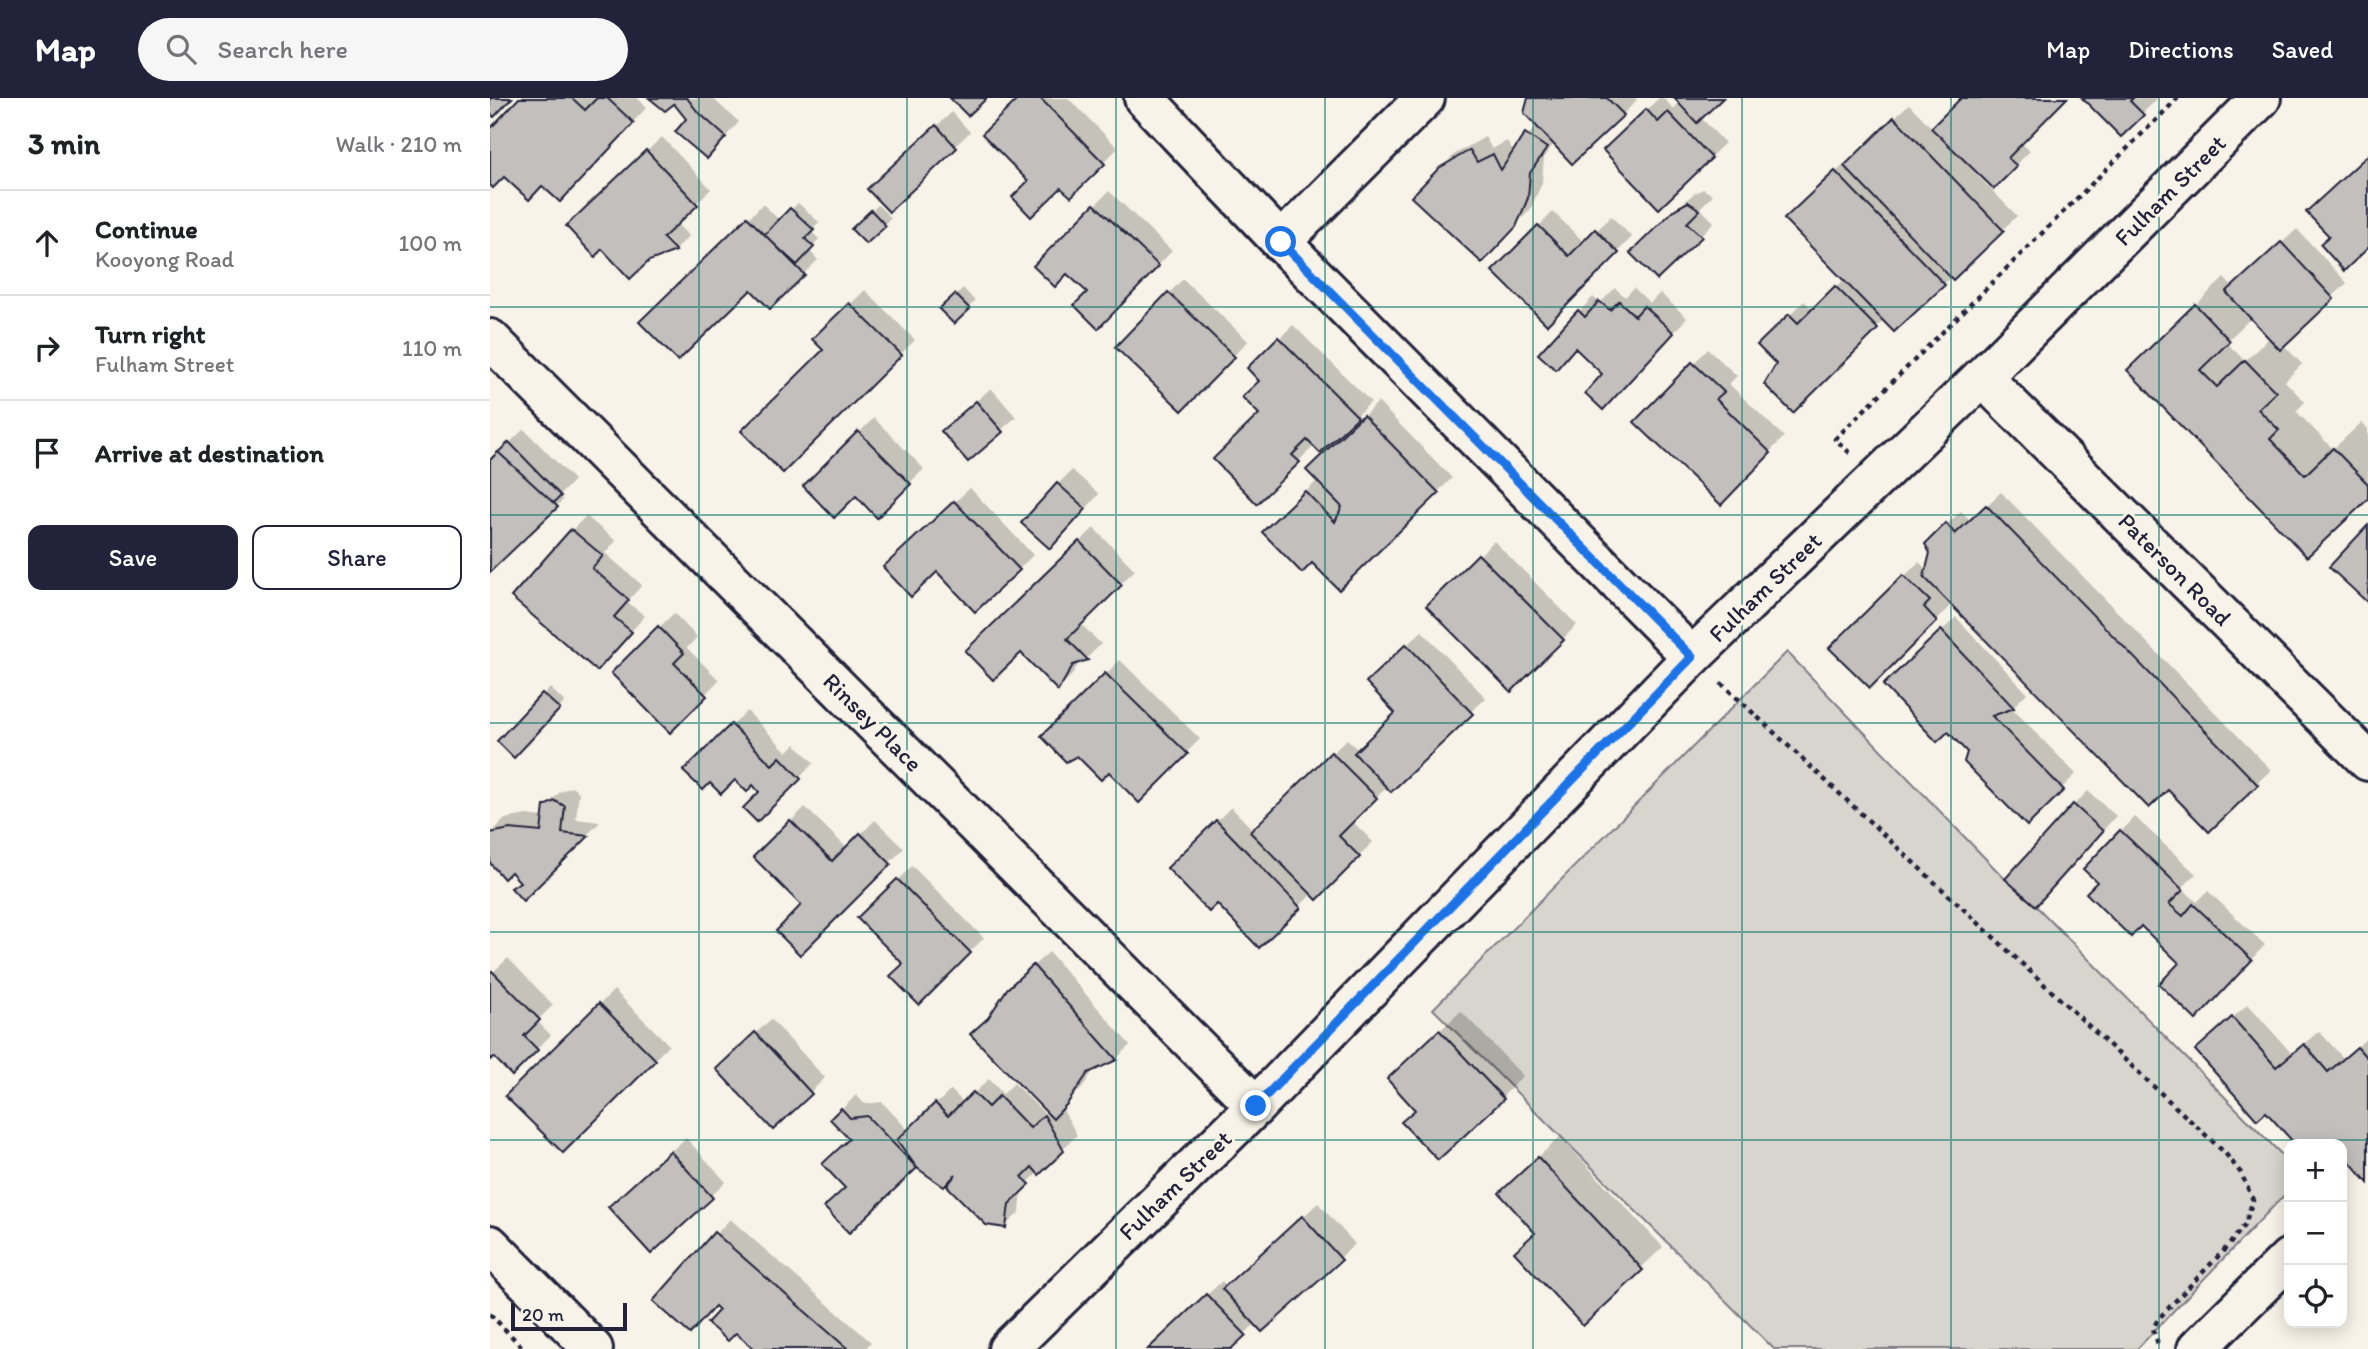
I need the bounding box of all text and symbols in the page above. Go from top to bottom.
search box [138,18,628,81]
text: Map [35,30,96,69]
icon: search [162,30,200,68]
text: Search here [218,33,348,65]
text: Map [2046,35,2090,64]
text: Directions [2128,35,2234,64]
text: Saved [2272,35,2333,64]
text: 3 min [28,125,100,162]
street label: Fulham Street [2108,128,2232,252]
text: Walk · 210 m [336,130,462,158]
text: Continue [95,213,198,245]
icon: ahead [28,224,66,262]
route start [1265,226,1296,257]
text: 100 m [398,229,462,257]
text: Kooyong Road [95,245,234,273]
text: Turn right [95,318,206,350]
icon: right [28,329,66,367]
text: 110 m [402,334,462,362]
text: Fulham Street [95,350,234,378]
icon: arrive [28,434,66,472]
text: Arrive at destination [95,437,324,469]
street label: Paterson Road [2112,506,2238,632]
button: Save [28,525,238,590]
button: Share [252,525,462,590]
street label: Fulham Street [1703,526,1827,648]
street label: Rinsey Place [817,666,929,778]
route end [1240,1090,1271,1121]
street label: Fulham Street [1113,1124,1237,1246]
map controls [2284,1139,2347,1328]
button: + [2284,1139,2347,1202]
button: − [2284,1202,2347,1265]
button: locate [2284,1265,2347,1328]
scale bar [511,1300,626,1332]
text: 20 m [522,1303,564,1326]

